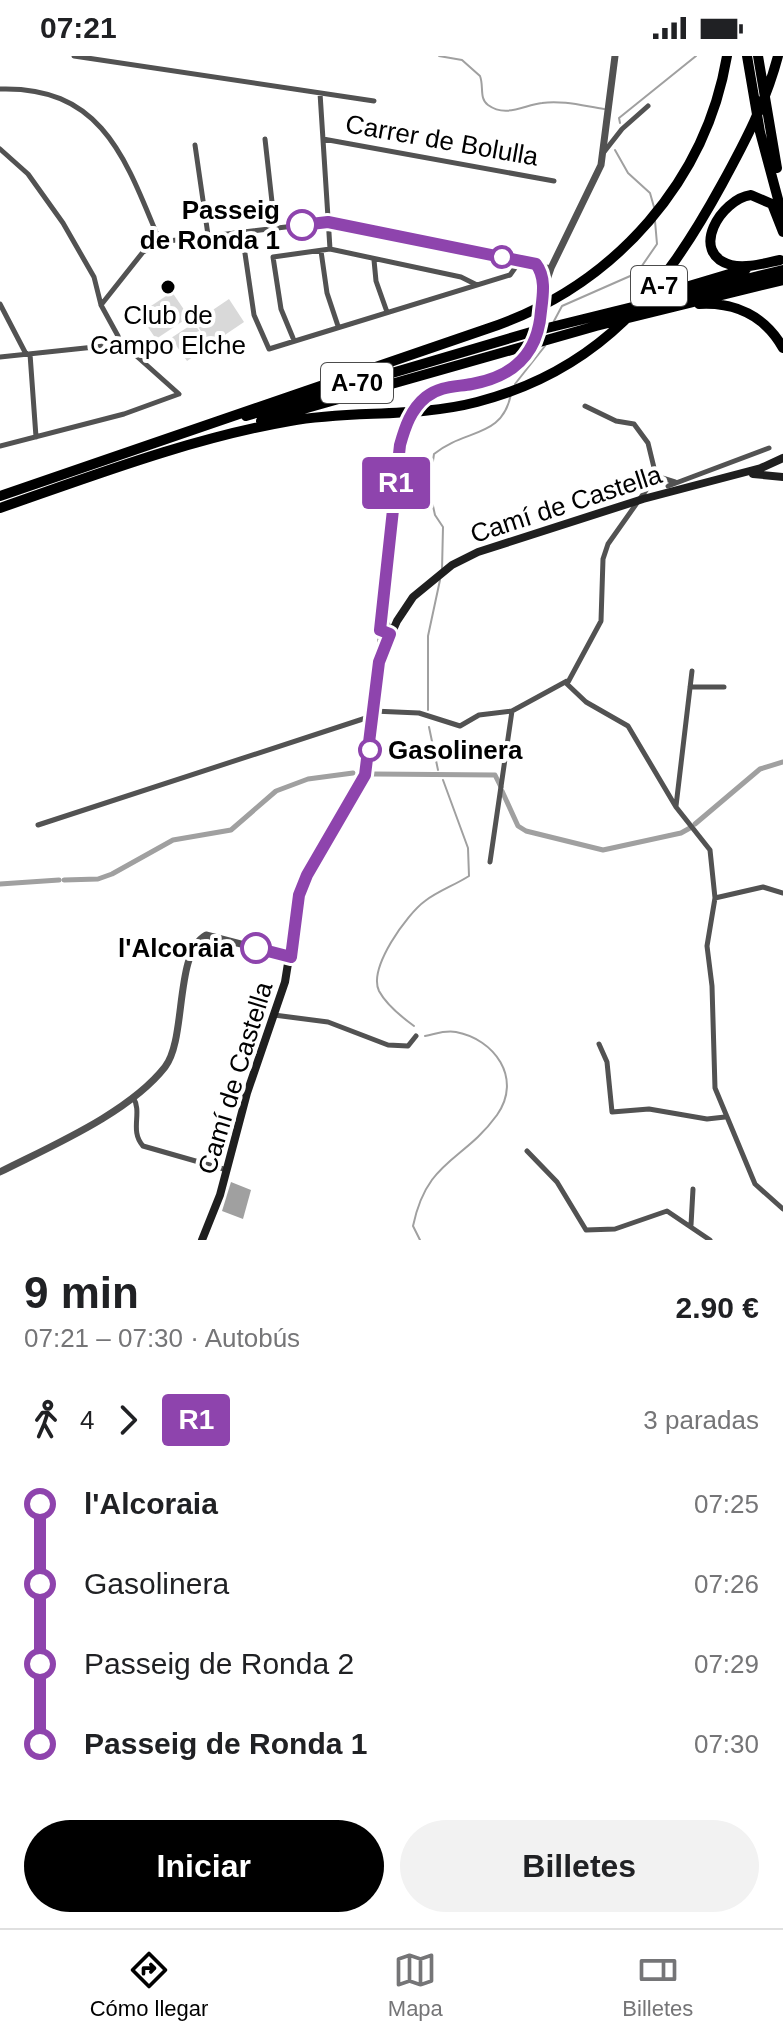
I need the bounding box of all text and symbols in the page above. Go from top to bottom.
text: 07:21 [40,11,117,44]
street label: Carrer de Bolulla [343,108,541,172]
place label: Passeig de Ronda 1 [140,195,280,255]
marker: Passeig de Ronda 1 [287,210,317,240]
unlabelled marker [491,246,513,268]
road number: A-7 [631,266,687,306]
marker: Club de Campo Elche [159,278,177,296]
place label: Club de Campo Elche [90,300,246,360]
road number: A-70 [321,363,393,403]
line badge: R1 [360,457,432,509]
street label: Camí de Castella [467,459,666,549]
text: R1 [378,467,414,498]
place label: Gasolinera [388,735,523,765]
marker: Gasolinera [359,739,381,761]
place label: l'Alcoraia [118,933,235,963]
marker: l'Alcoraia [241,933,271,963]
street label: Camí de Castella [192,978,279,1178]
text: 9 min [24,1268,139,1317]
text: 2.90 € [676,1291,759,1324]
text: 07:21 – 07:30 · Autobús [24,1323,300,1353]
icon: walk [24,1398,68,1442]
icon: forward [106,1398,150,1442]
text: R1 [178,1404,214,1435]
text: 4 [80,1405,94,1435]
text: 3 paradas [643,1405,759,1435]
text: l'Alcoraia [84,1487,218,1520]
text: 07:25 [694,1489,759,1519]
text: Gasolinera [84,1567,229,1600]
text: 07:26 [694,1569,759,1599]
text: Passeig de Ronda 2 [84,1647,354,1680]
text: 07:29 [694,1649,759,1679]
text: Passeig de Ronda 1 [84,1727,367,1760]
text: 07:30 [694,1729,759,1759]
button: Iniciar [24,1820,384,1912]
button: Billetes [400,1820,759,1912]
tab: Cómo llegar [90,1948,208,2022]
tab: Mapa [388,1948,443,2022]
tab: Billetes [622,1948,693,2022]

